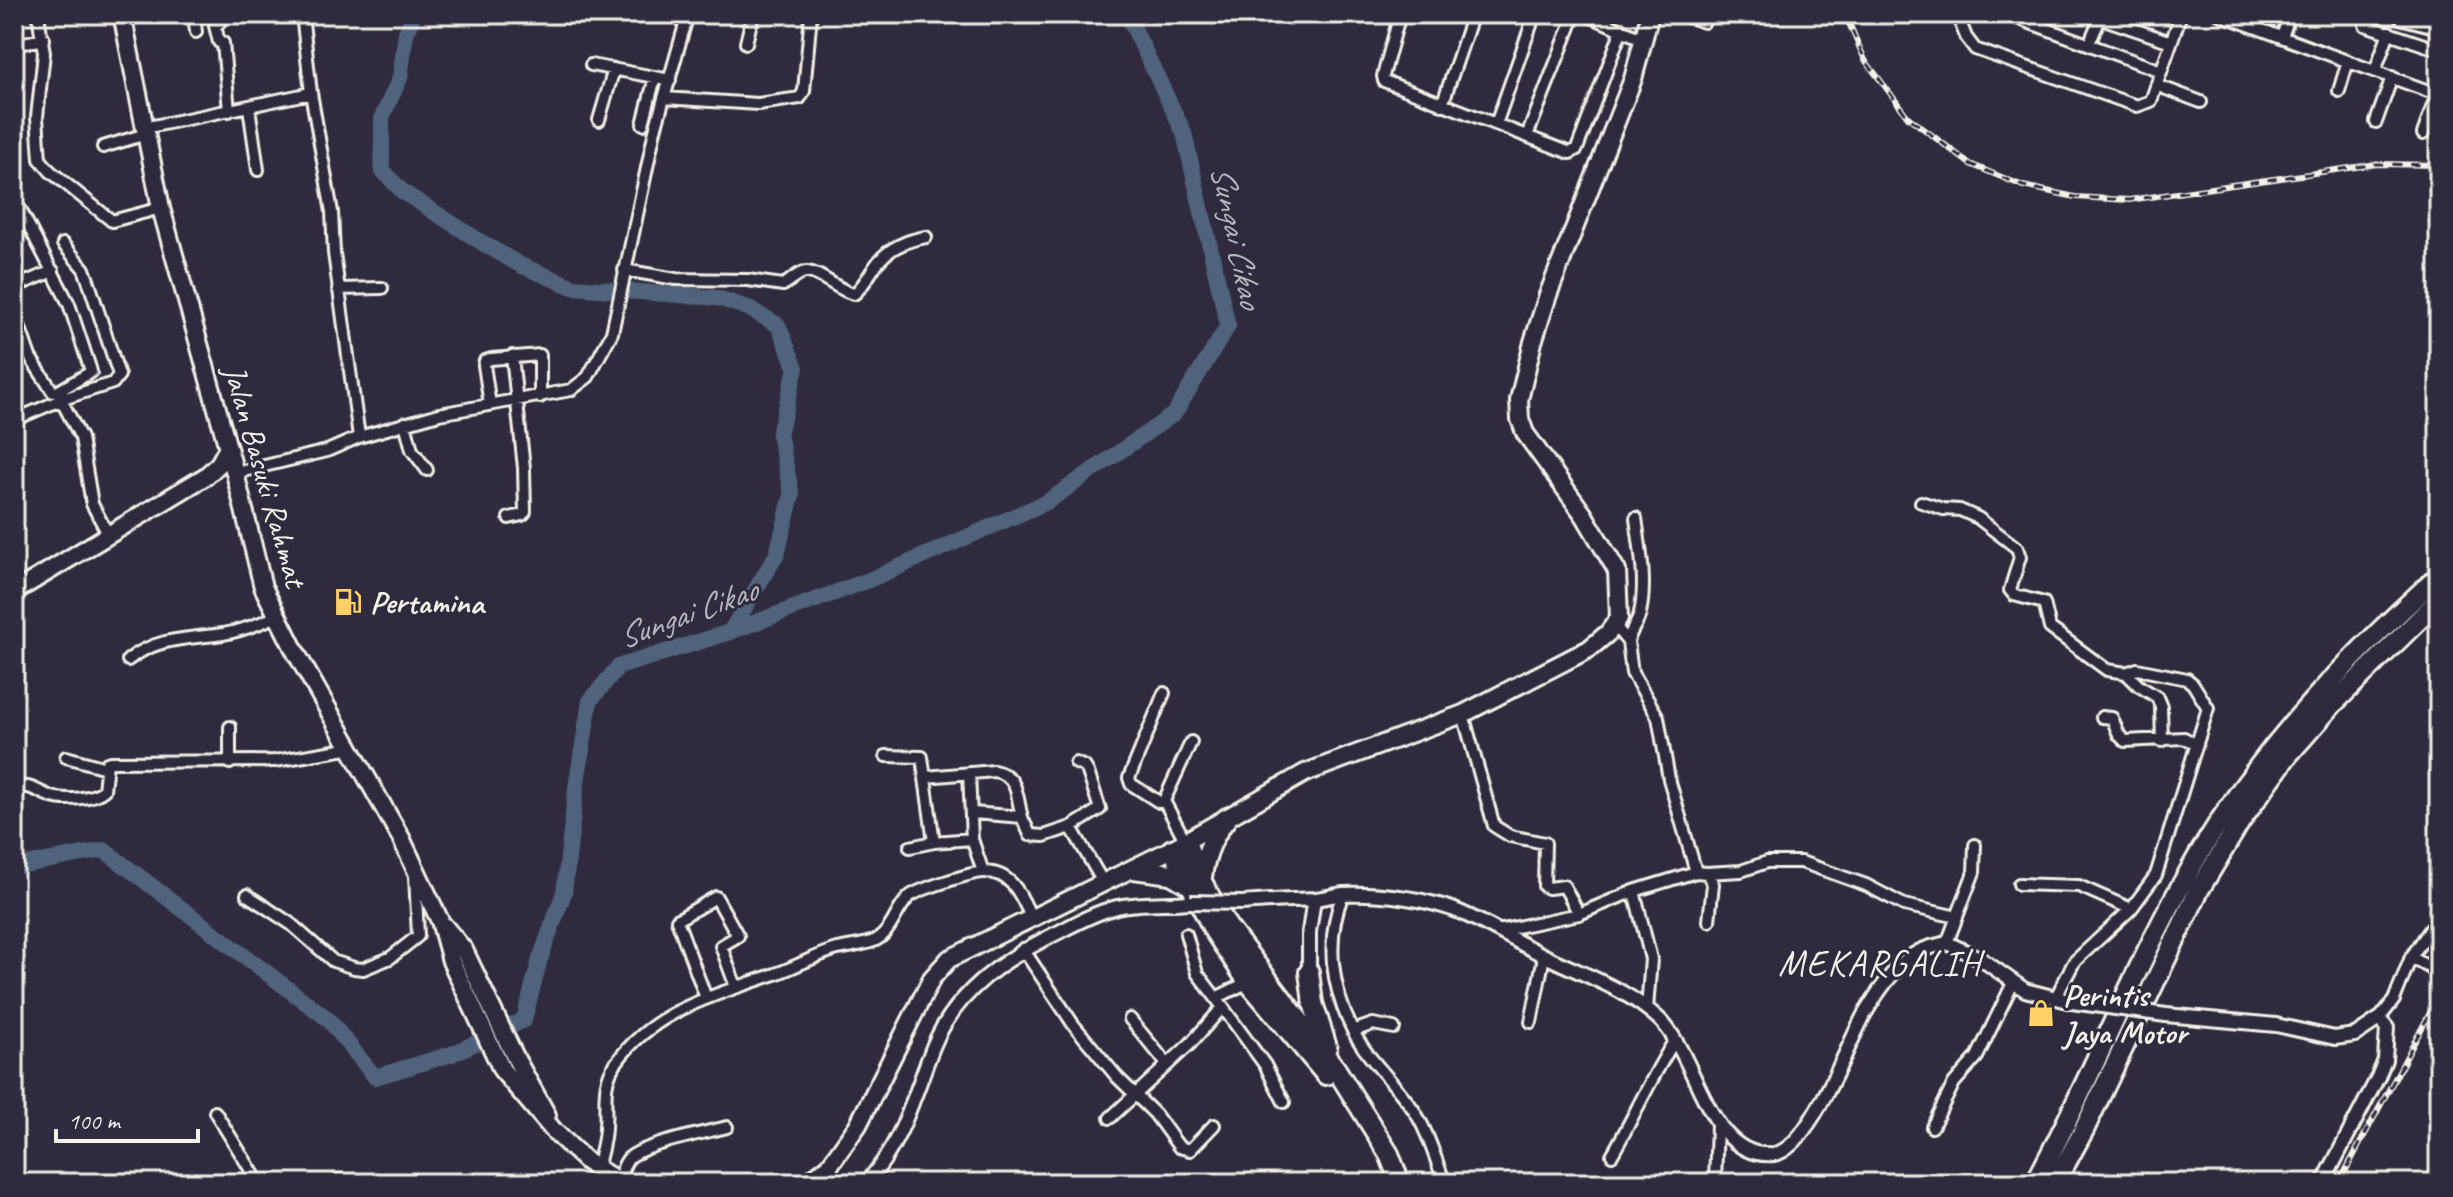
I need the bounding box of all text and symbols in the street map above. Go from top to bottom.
water label: Sungai Cikao [1201,161,1274,315]
street label: Jalan Basuki Rahmat [213,358,317,595]
water label: Sungai Cikao [612,567,766,658]
place label: Pertamina [370,582,486,623]
fuel station icon: Pertamina [333,587,363,617]
district label: MEKARGALIH [1778,940,1985,986]
place label: Perintis Jaya Motor [2061,975,2190,1053]
shop icon: Perintis Jaya Motor [2026,998,2056,1028]
scale bar [56,1093,198,1143]
text: 100 m [68,1106,122,1136]

